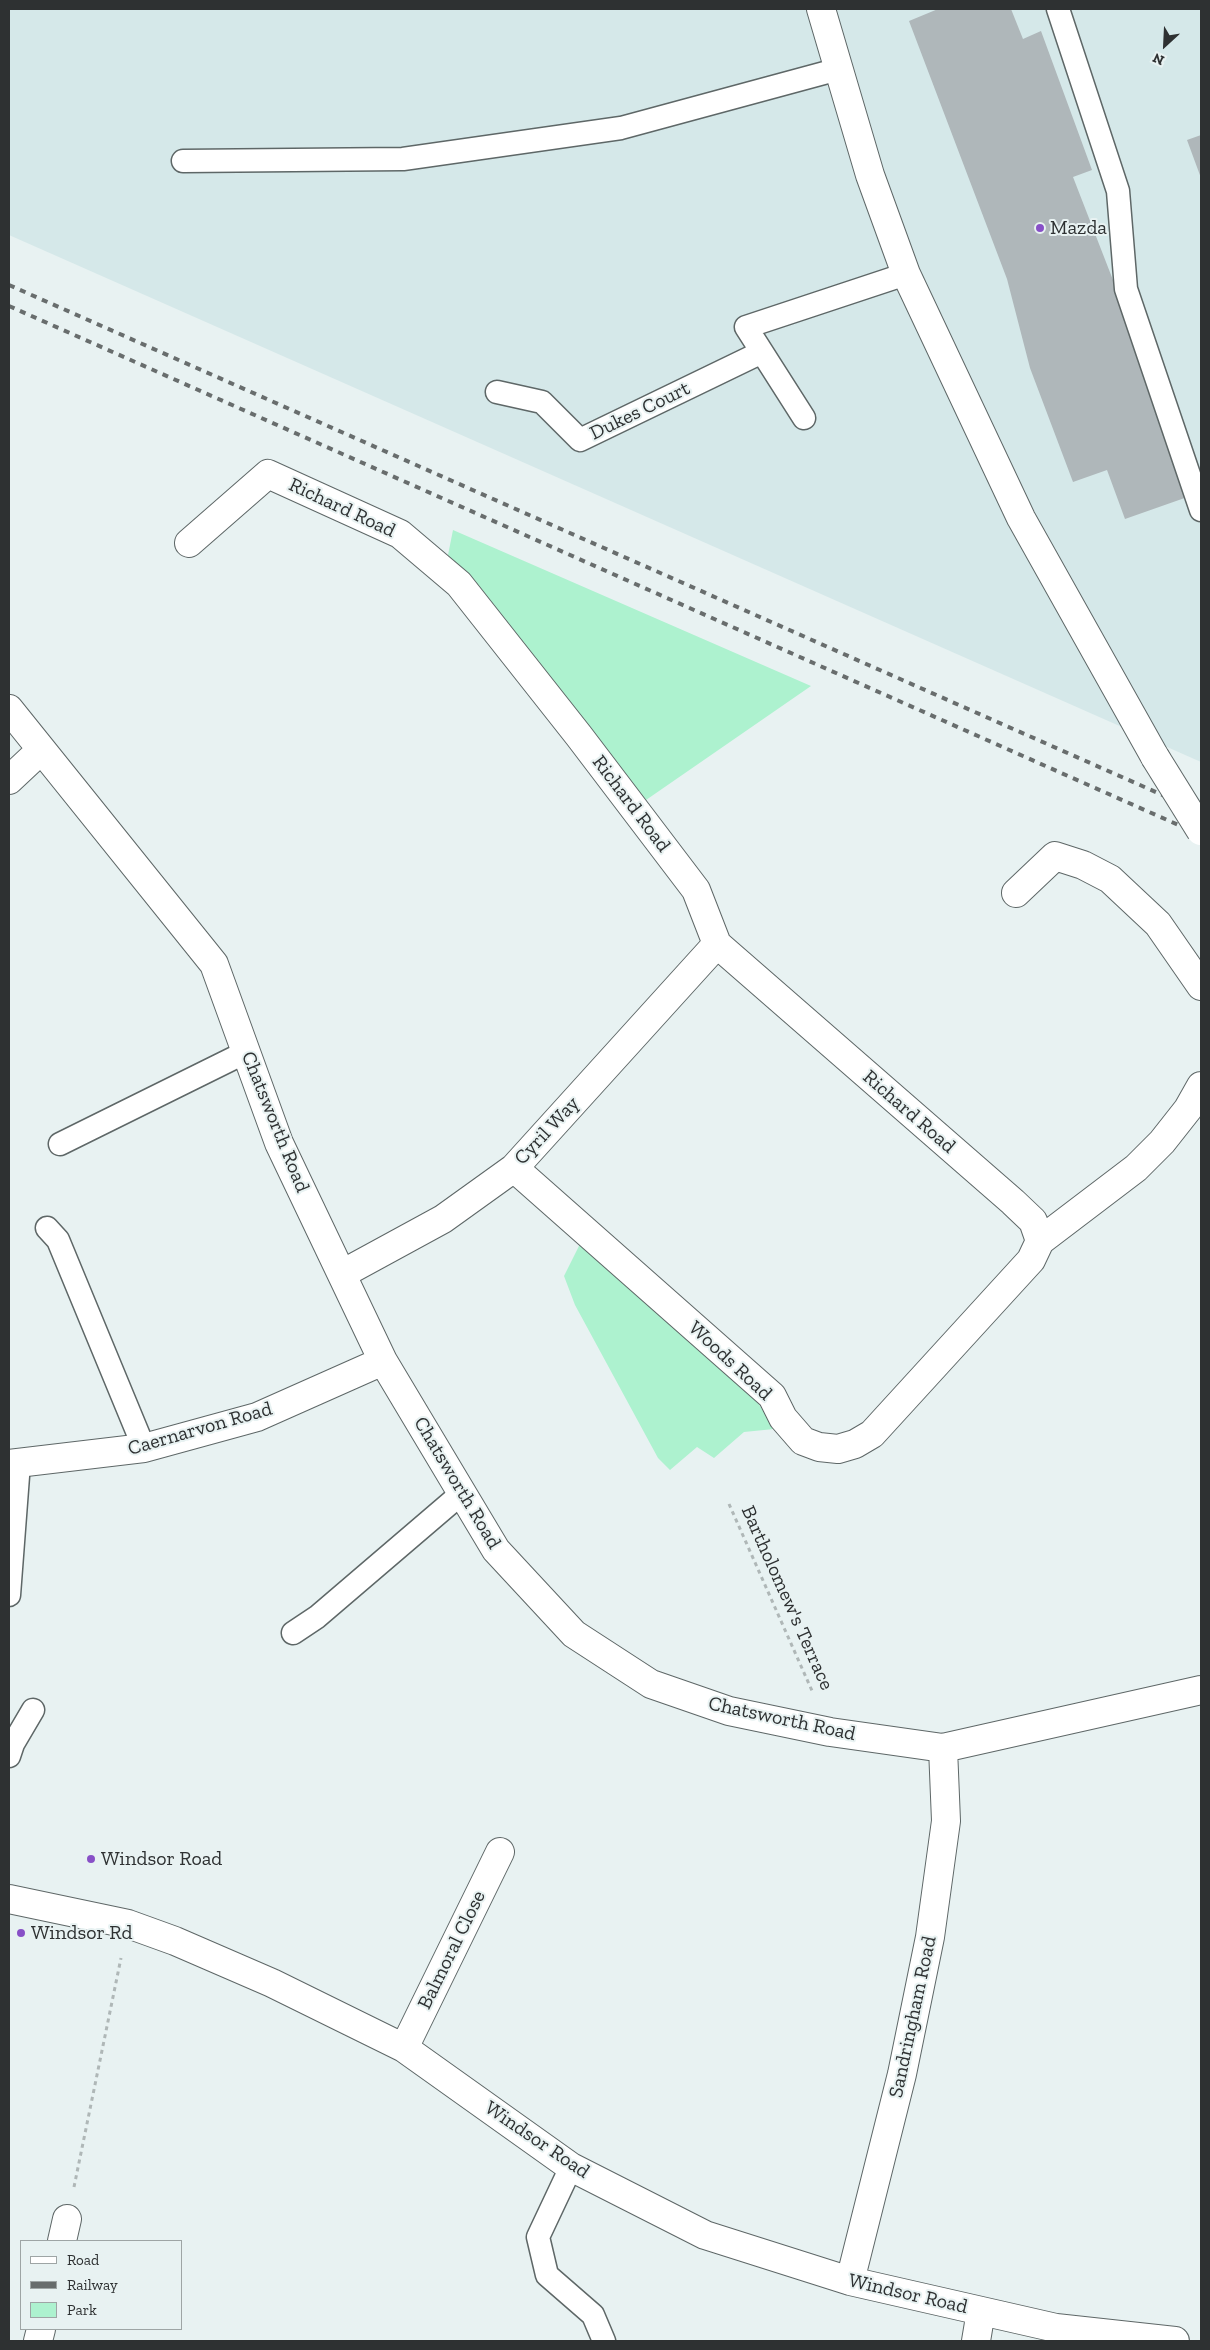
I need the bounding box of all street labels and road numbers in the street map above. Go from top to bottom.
street label: Dukes Court [586,376,694,446]
street label: Richard Road [285,473,399,543]
street label: Richard Road [587,751,675,857]
street label: Chatsworth Road [236,1048,314,1196]
street label: Richard Road [858,1065,960,1159]
street label: Cyril Way [509,1092,585,1170]
street label: Woods Road [683,1316,777,1406]
street label: Caernarvon Road [125,1397,275,1461]
street label: Chatsworth Road [408,1413,506,1553]
street label: Bartholomew's Terrace [736,1502,838,1694]
street label: Chatsworth Road [706,1692,858,1746]
street label: Balmoral Close [413,1887,491,2013]
street label: Sandringham Road [884,1934,942,2100]
street label: Windsor Road [480,2096,594,2184]
street label: Windsor Road [846,2269,970,2319]

